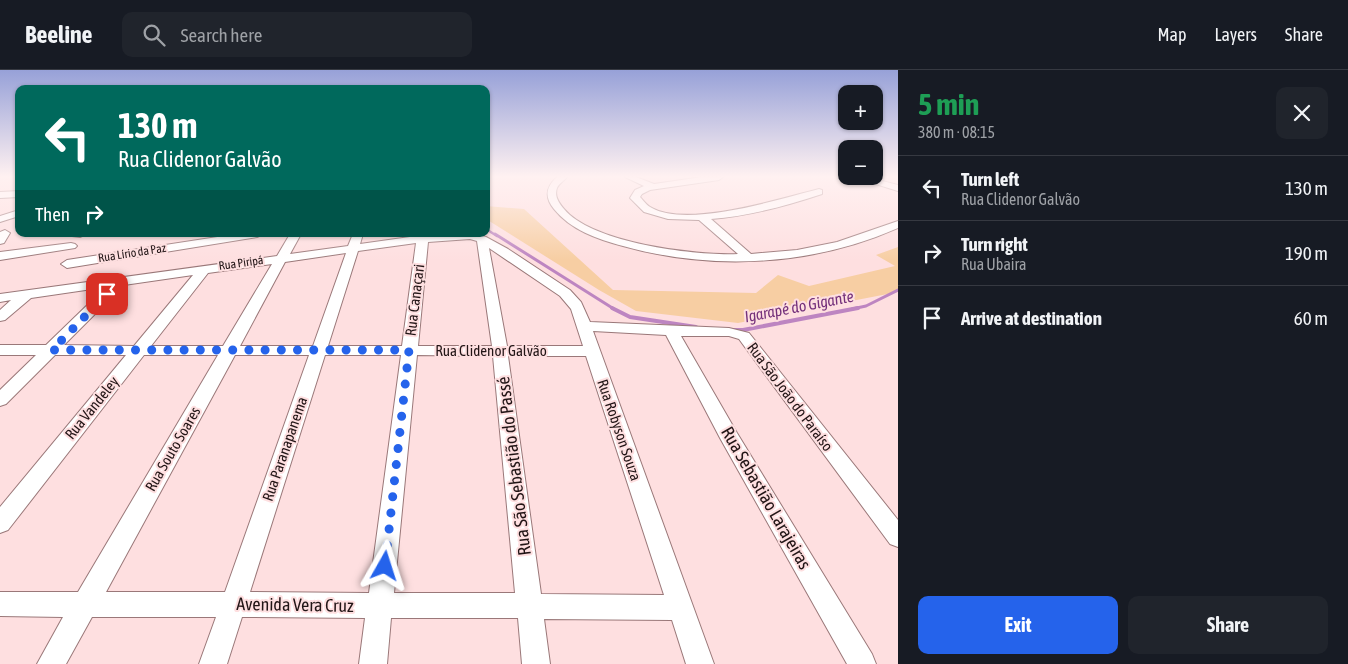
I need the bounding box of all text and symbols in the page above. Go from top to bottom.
search box [122,12,472,57]
text: Beeline [25,21,92,48]
icon: search [140,21,168,49]
text: Search here [180,24,262,46]
text: Map [1157,24,1186,45]
text: Layers [1214,24,1257,45]
text: Share [1285,24,1323,45]
map controls [838,85,883,185]
button: + [838,85,883,130]
text: 5 min [918,87,979,121]
button: close [1276,87,1328,139]
icon: left [35,105,100,170]
text: 130 m [118,105,197,145]
text: 380 m · 08:15 [918,123,995,141]
button: − [838,140,883,185]
text: Rua Clidenor Galvão [118,146,282,172]
text: Turn left [961,168,1019,190]
icon: left [918,174,946,202]
text: 130 m [1285,177,1328,199]
text: Rua Clidenor Galvão [961,190,1080,208]
icon: right [80,200,108,228]
text: Then [35,203,70,225]
text: Turn right [961,233,1028,255]
icon: right [918,239,946,267]
street label: Rua Lírio da Paz [97,241,168,265]
text: 190 m [1285,242,1328,264]
street label: Rua Piripá [218,253,264,273]
text: Rua Ubaira [961,255,1026,273]
street label: Rua Canaçari [402,263,427,337]
pin [86,273,128,315]
icon: arrive [93,280,121,308]
water label: Igarapé do Gigante [743,287,855,326]
icon: arrive [918,304,946,332]
text: Arrive at destination [961,307,1102,329]
text: 60 m [1294,307,1328,329]
street label: Rua São João do Paraíso [744,339,837,454]
street label: Rua Clidenor Galvão [435,342,547,359]
street label: Rua Vandeley [61,373,122,442]
street label: Rua São Sebastião do Passé [492,375,535,557]
street label: Rua Robyson Souza [594,377,645,483]
street label: Rua Paranapanema [259,394,310,503]
street label: Rua Souto Soares [142,404,204,494]
street label: Rua Sebastião Larajeiras [717,423,816,573]
position arrow [358,539,410,591]
street label: Avenida Vera Cruz [236,593,354,616]
button: Exit [918,596,1118,654]
button: Share [1128,596,1328,654]

